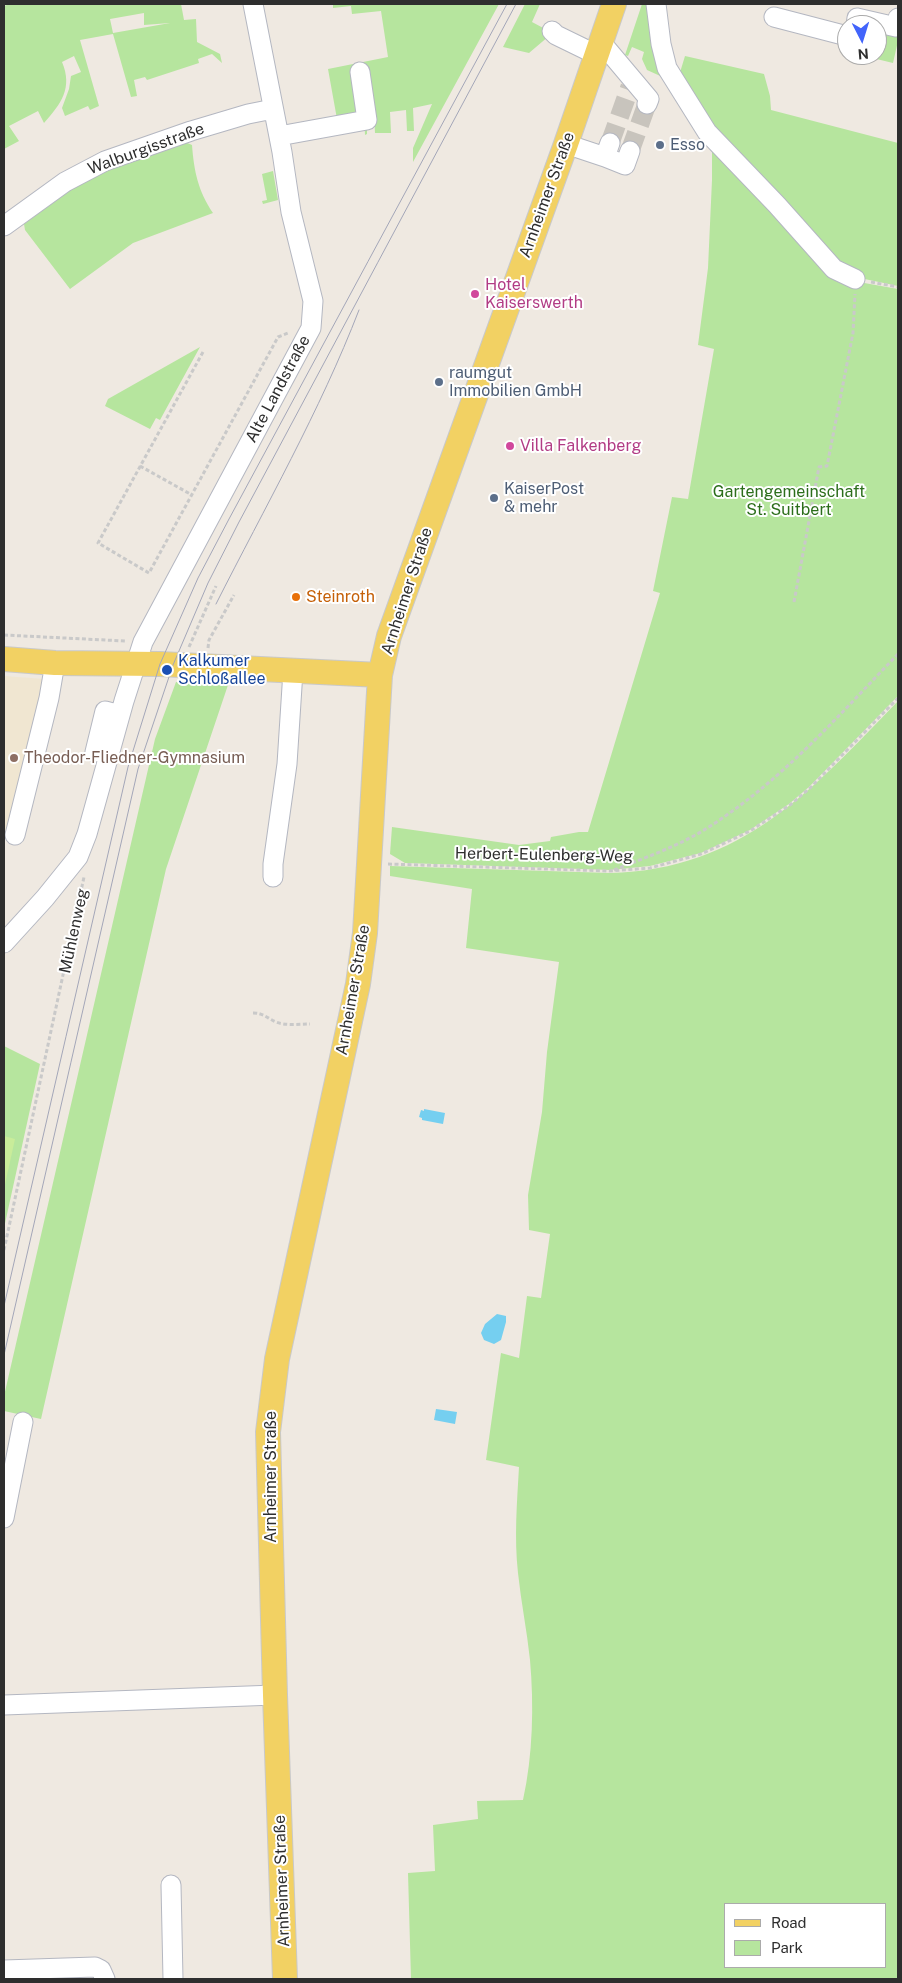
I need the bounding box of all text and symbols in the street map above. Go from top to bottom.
north arrow [837,15,887,65]
text: N [857,45,869,62]
street label: Walburgisstraße [85,119,207,179]
street label: Arnheimer Straße [515,130,579,260]
place label: Esso [670,135,705,155]
marker: Esso [654,139,666,151]
place label: Hotel Kaiserswerth [485,275,583,313]
marker: Hotel Kaiserswerth [469,288,481,300]
street label: Alte Landstraße [242,332,314,446]
place label: raumgut Immobilien GmbH [449,363,582,401]
marker: raumgut Immobilien GmbH [433,376,445,388]
place label: Villa Falkenberg [520,436,641,456]
marker: Villa Falkenberg [504,440,516,452]
place label: KaiserPost & mehr [504,479,584,517]
park label: Gartengemeinschaft St. Suitbert [713,482,865,520]
marker: KaiserPost & mehr [488,492,500,504]
street label: Arnheimer Straße [377,525,437,657]
place label: Steinroth [306,587,375,607]
marker: Steinroth [290,591,302,603]
place label: Kalkumer Schloßallee [178,651,266,689]
marker: Kalkumer Schloßallee [160,663,174,677]
place label: Theodor-Fliedner-Gymnasium [24,748,245,768]
marker: Theodor-Fliedner-Gymnasium [8,752,20,764]
street label: Herbert-Eulenberg-Weg [455,844,633,866]
street label: Mühlenweg [56,887,92,975]
street label: Arnheimer Straße [332,923,374,1057]
street label: Arnheimer Straße [261,1411,281,1543]
street label: Arnheimer Straße [270,1815,294,1947]
legend [724,1903,887,1968]
text: Road [771,1914,807,1931]
text: Park [771,1939,803,1956]

